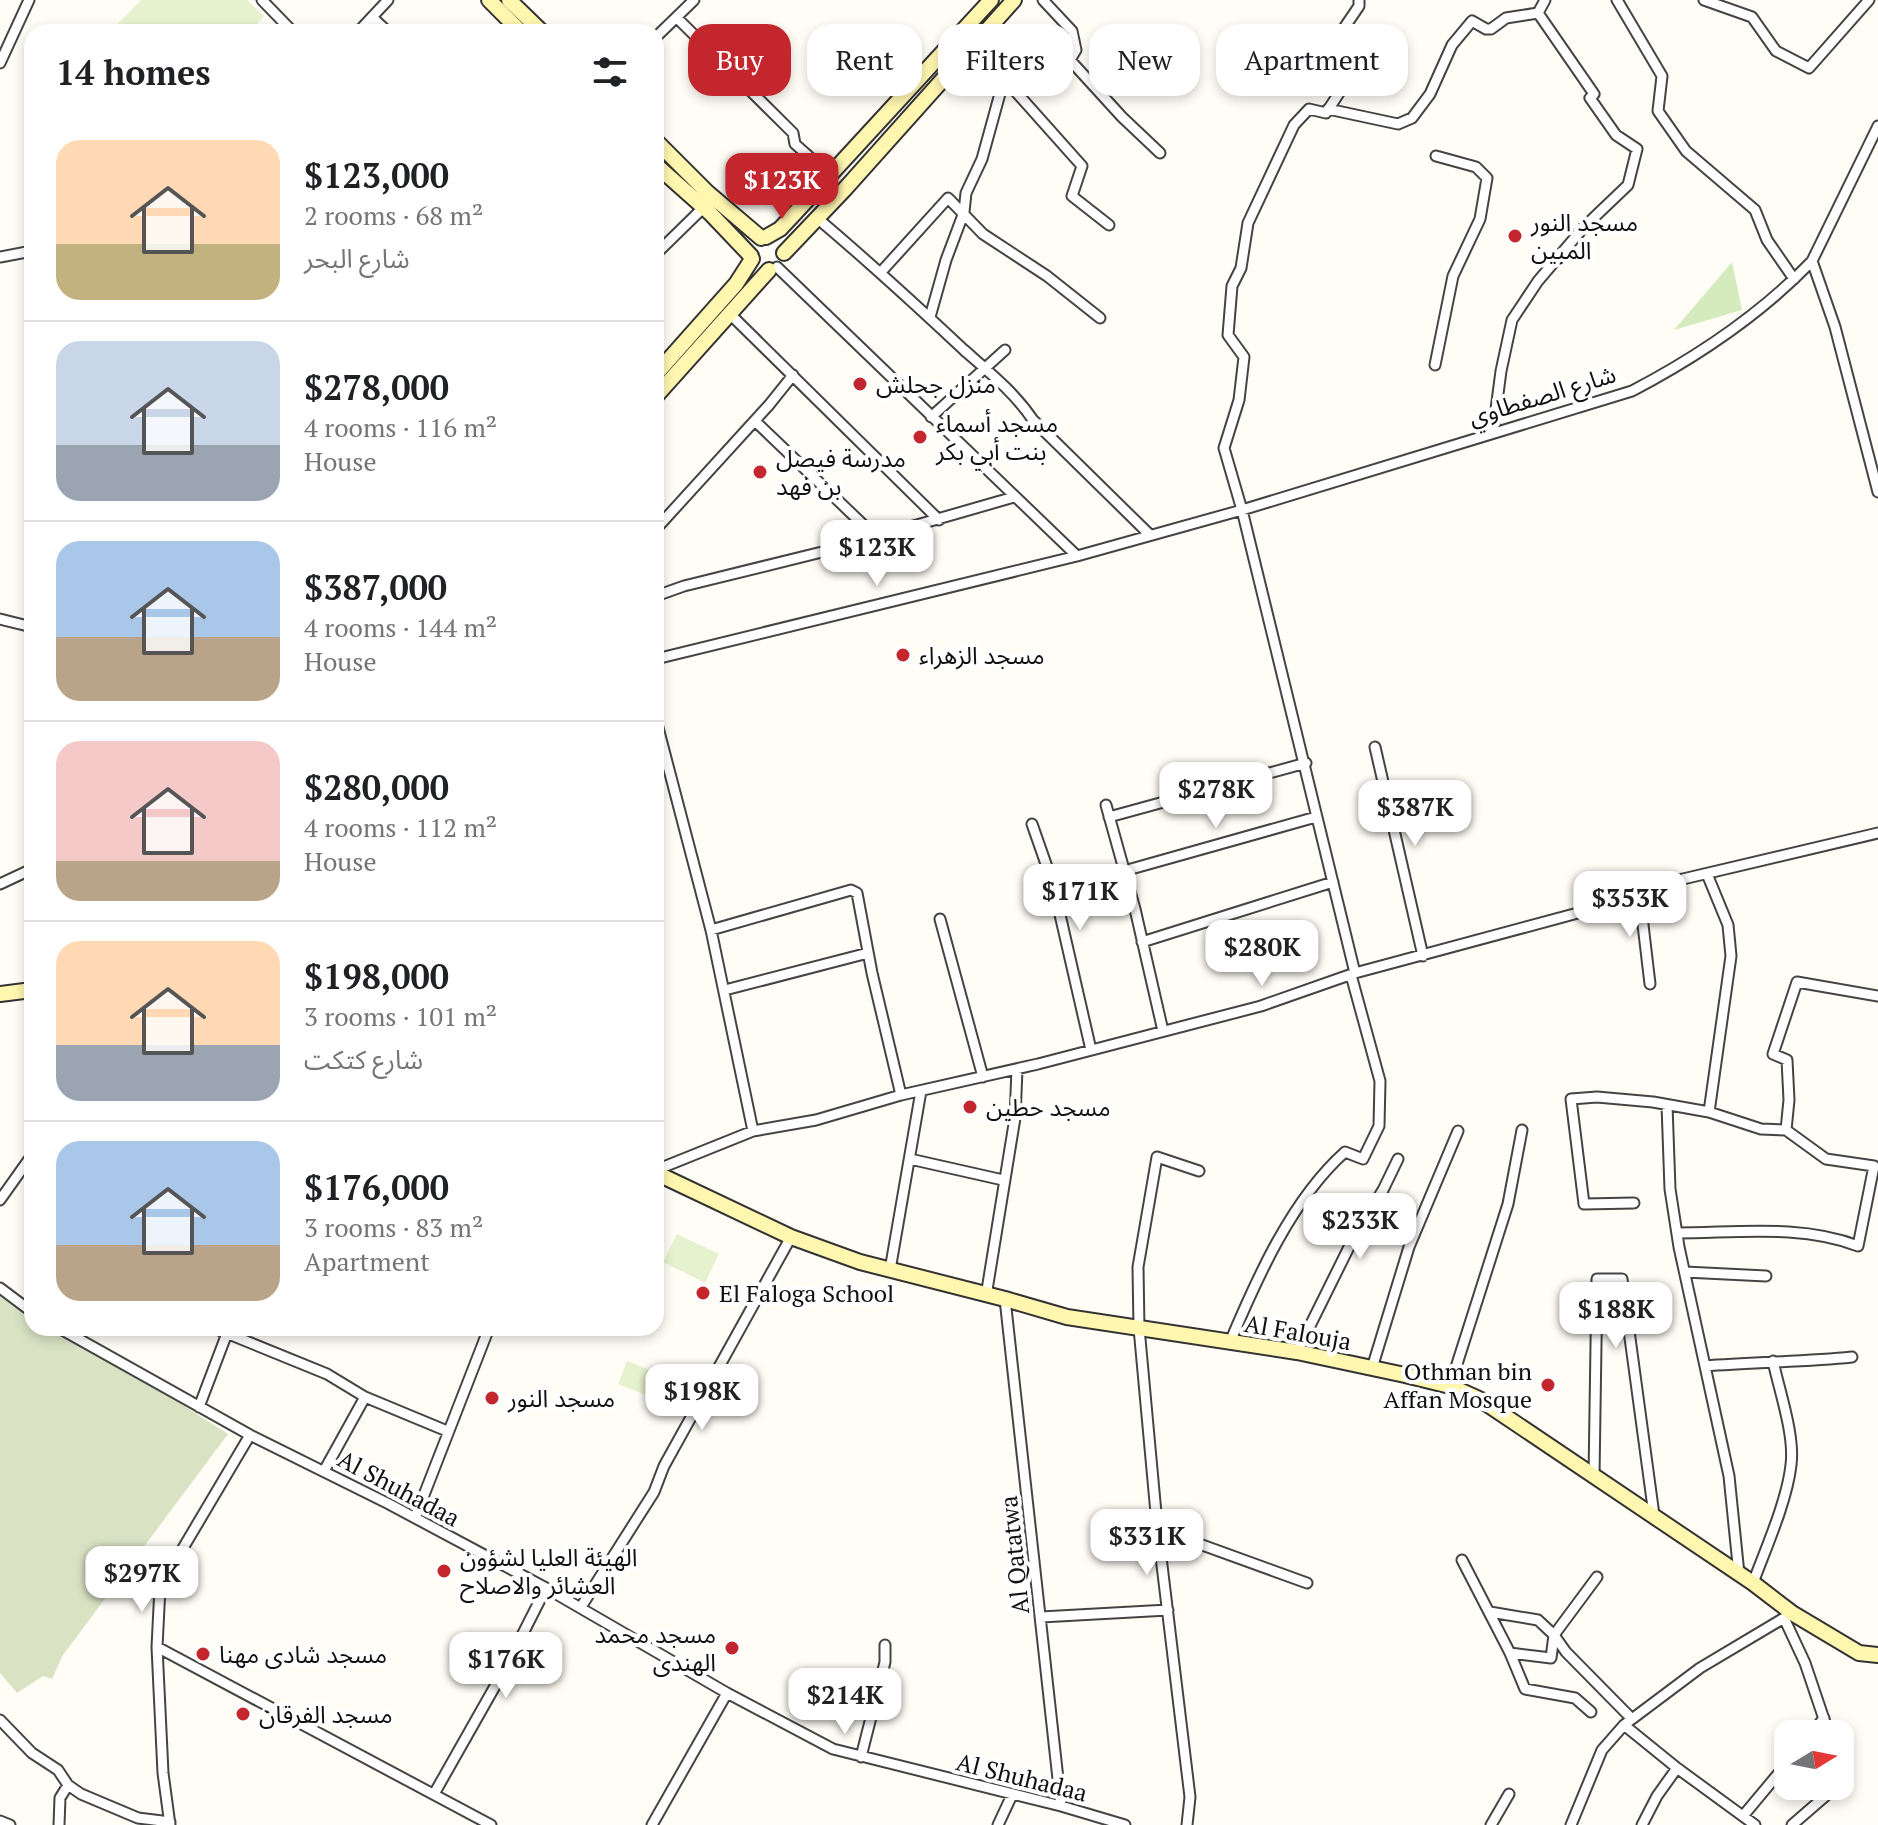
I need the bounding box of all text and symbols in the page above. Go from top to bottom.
chip: Buy [688,24,791,96]
chip: Rent [807,24,922,96]
chip: Filters [938,24,1073,96]
chip: New [1089,24,1200,96]
chip: Apartment [1216,24,1408,96]
text: 14 homes [56,50,211,95]
icon: filters [588,50,632,94]
text: $123,000 [304,153,449,198]
pin: $123K [726,153,838,221]
text: $123K [743,162,821,196]
icon: home [120,172,216,268]
text: 2 rooms · 68 m² [304,198,483,232]
place label: مسجد النور المبين [1530,206,1638,266]
marker: مسجد النور المبين [1506,227,1524,245]
text: شارع البحر [304,241,410,275]
street label: شارع الصفطاوي [1465,357,1621,436]
text: $278,000 [304,365,449,410]
place label: منزل جحلش [876,368,996,400]
icon: home [120,373,216,469]
marker: منزل جحلش [851,375,869,393]
place label: مسجد أسماء بنت أبي بكر [935,407,1058,471]
text: 4 rooms · 116 m² [304,410,497,444]
marker: مسجد أسماء بنت أبي بكر [911,428,929,446]
place label: مدرسة فيصل بن فهد [776,442,906,502]
text: House [304,444,377,478]
marker: مدرسة فيصل بن فهد [751,463,769,481]
pin: $123K [821,520,933,588]
text: $123K [838,529,916,563]
text: $387,000 [304,565,447,610]
icon: home [120,573,216,669]
text: 4 rooms · 144 m² [304,610,497,644]
place label: مسجد الزهراء [919,639,1045,671]
text: House [304,644,377,678]
marker: مسجد الزهراء [894,646,912,664]
pin: $278K [1160,762,1272,830]
text: $280,000 [304,765,449,810]
text: $278K [1177,771,1255,805]
icon: home [120,773,216,869]
pin: $387K [1359,780,1471,848]
text: $387K [1376,789,1454,823]
text: 4 rooms · 112 m² [304,810,497,844]
text: House [304,844,377,878]
pin: $171K [1024,864,1136,932]
pin: $353K [1574,871,1686,939]
text: $171K [1041,873,1119,907]
text: $353K [1591,880,1669,914]
pin: $280K [1206,920,1318,988]
text: $280K [1223,929,1301,963]
text: $198,000 [304,954,449,999]
icon: home [120,973,216,1069]
text: 3 rooms · 101 m² [304,999,497,1033]
text: شارع كتكت [304,1042,423,1076]
place label: مسجد حطين [986,1091,1111,1123]
marker: مسجد حطين [961,1098,979,1116]
text: $176,000 [304,1165,449,1210]
icon: home [120,1173,216,1269]
pin: $233K [1304,1193,1416,1261]
text: $233K [1321,1202,1399,1236]
text: 3 rooms · 83 m² [304,1210,483,1244]
text: Apartment [304,1244,430,1278]
place label: El Faloga School [719,1277,894,1309]
pin: $188K [1560,1282,1672,1350]
marker: El Faloga School [694,1284,712,1302]
text: $188K [1577,1291,1655,1325]
street label: Al Falouja [1242,1307,1354,1357]
place label: Othman bin Affan Mosque [1384,1355,1532,1415]
pin: $198K [646,1364,758,1432]
text: $198K [663,1373,741,1407]
marker: Othman bin Affan Mosque [1539,1376,1557,1394]
place label: مسجد النور [507,1382,615,1414]
marker: مسجد النور [483,1389,501,1407]
street label: Al Shuhadaa [332,1442,466,1534]
street label: Al Qatatwa [992,1494,1036,1616]
pin: $331K [1091,1509,1203,1577]
text: $331K [1108,1518,1186,1552]
place label: الهيئة العليا لشؤون العشائر والاصلاح [460,1541,637,1603]
pin: $297K [86,1546,198,1614]
text: $297K [103,1555,181,1589]
marker: الهيئة العليا لشؤون العشائر والاصلاح [435,1562,453,1580]
place label: مسجد محمد الهندى [595,1618,716,1678]
pin: $176K [450,1632,562,1700]
place label: مسجد شادى مهنا [219,1638,387,1670]
marker: مسجد محمد الهندى [723,1639,741,1657]
text: $176K [467,1641,545,1675]
marker: مسجد شادى مهنا [194,1645,212,1663]
pin: $214K [789,1668,901,1736]
text: $214K [806,1677,884,1711]
place label: مسجد الفرقان [259,1698,393,1730]
marker: مسجد الفرقان [234,1705,252,1723]
north arrow [1774,1720,1854,1800]
map controls [1774,1720,1854,1800]
street label: Al Shuhadaa [953,1745,1091,1809]

